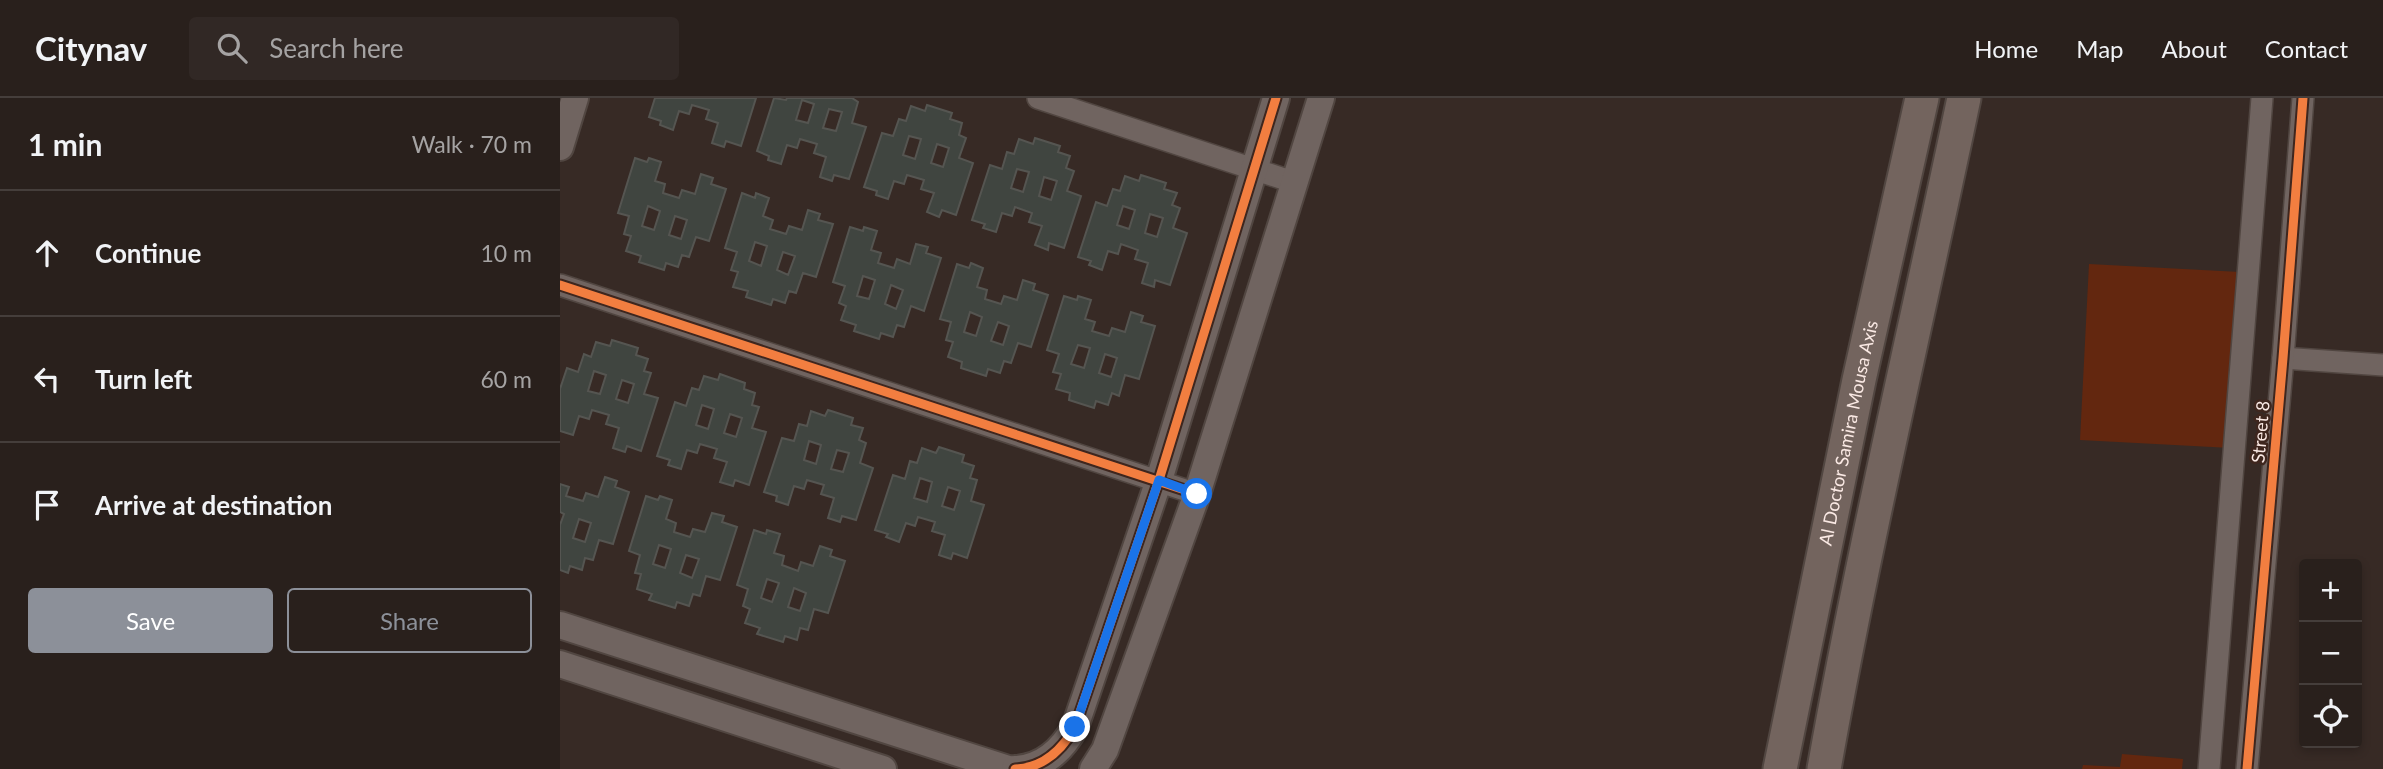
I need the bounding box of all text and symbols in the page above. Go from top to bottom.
search box [189,17,679,80]
text: Citynav [35,28,147,68]
icon: search [213,29,251,67]
text: Search here [269,32,403,64]
text: Home [1974,34,2038,63]
text: Map [2076,34,2124,63]
text: About [2162,34,2227,63]
text: Contact [2265,34,2348,63]
text: 1 min [28,126,102,162]
text: Walk · 70 m [412,130,532,158]
icon: ahead [28,234,66,272]
text: Continue [95,237,201,269]
text: 10 m [481,239,532,267]
street label: Al Doctor Samira Mousa Axis [1814,318,1882,547]
icon: left [28,360,66,398]
text: Turn left [95,363,192,395]
text: 60 m [481,365,532,393]
street label: Street 8 [2246,400,2274,464]
route start [1181,478,1212,509]
icon: arrive [28,486,66,524]
text: Arrive at destination [95,489,332,521]
map controls [2299,559,2362,748]
button: + [2299,559,2362,622]
button: Save [28,588,273,653]
button: Share [287,588,532,653]
button: − [2299,622,2362,685]
button: locate [2299,685,2362,748]
route end [1059,711,1090,742]

